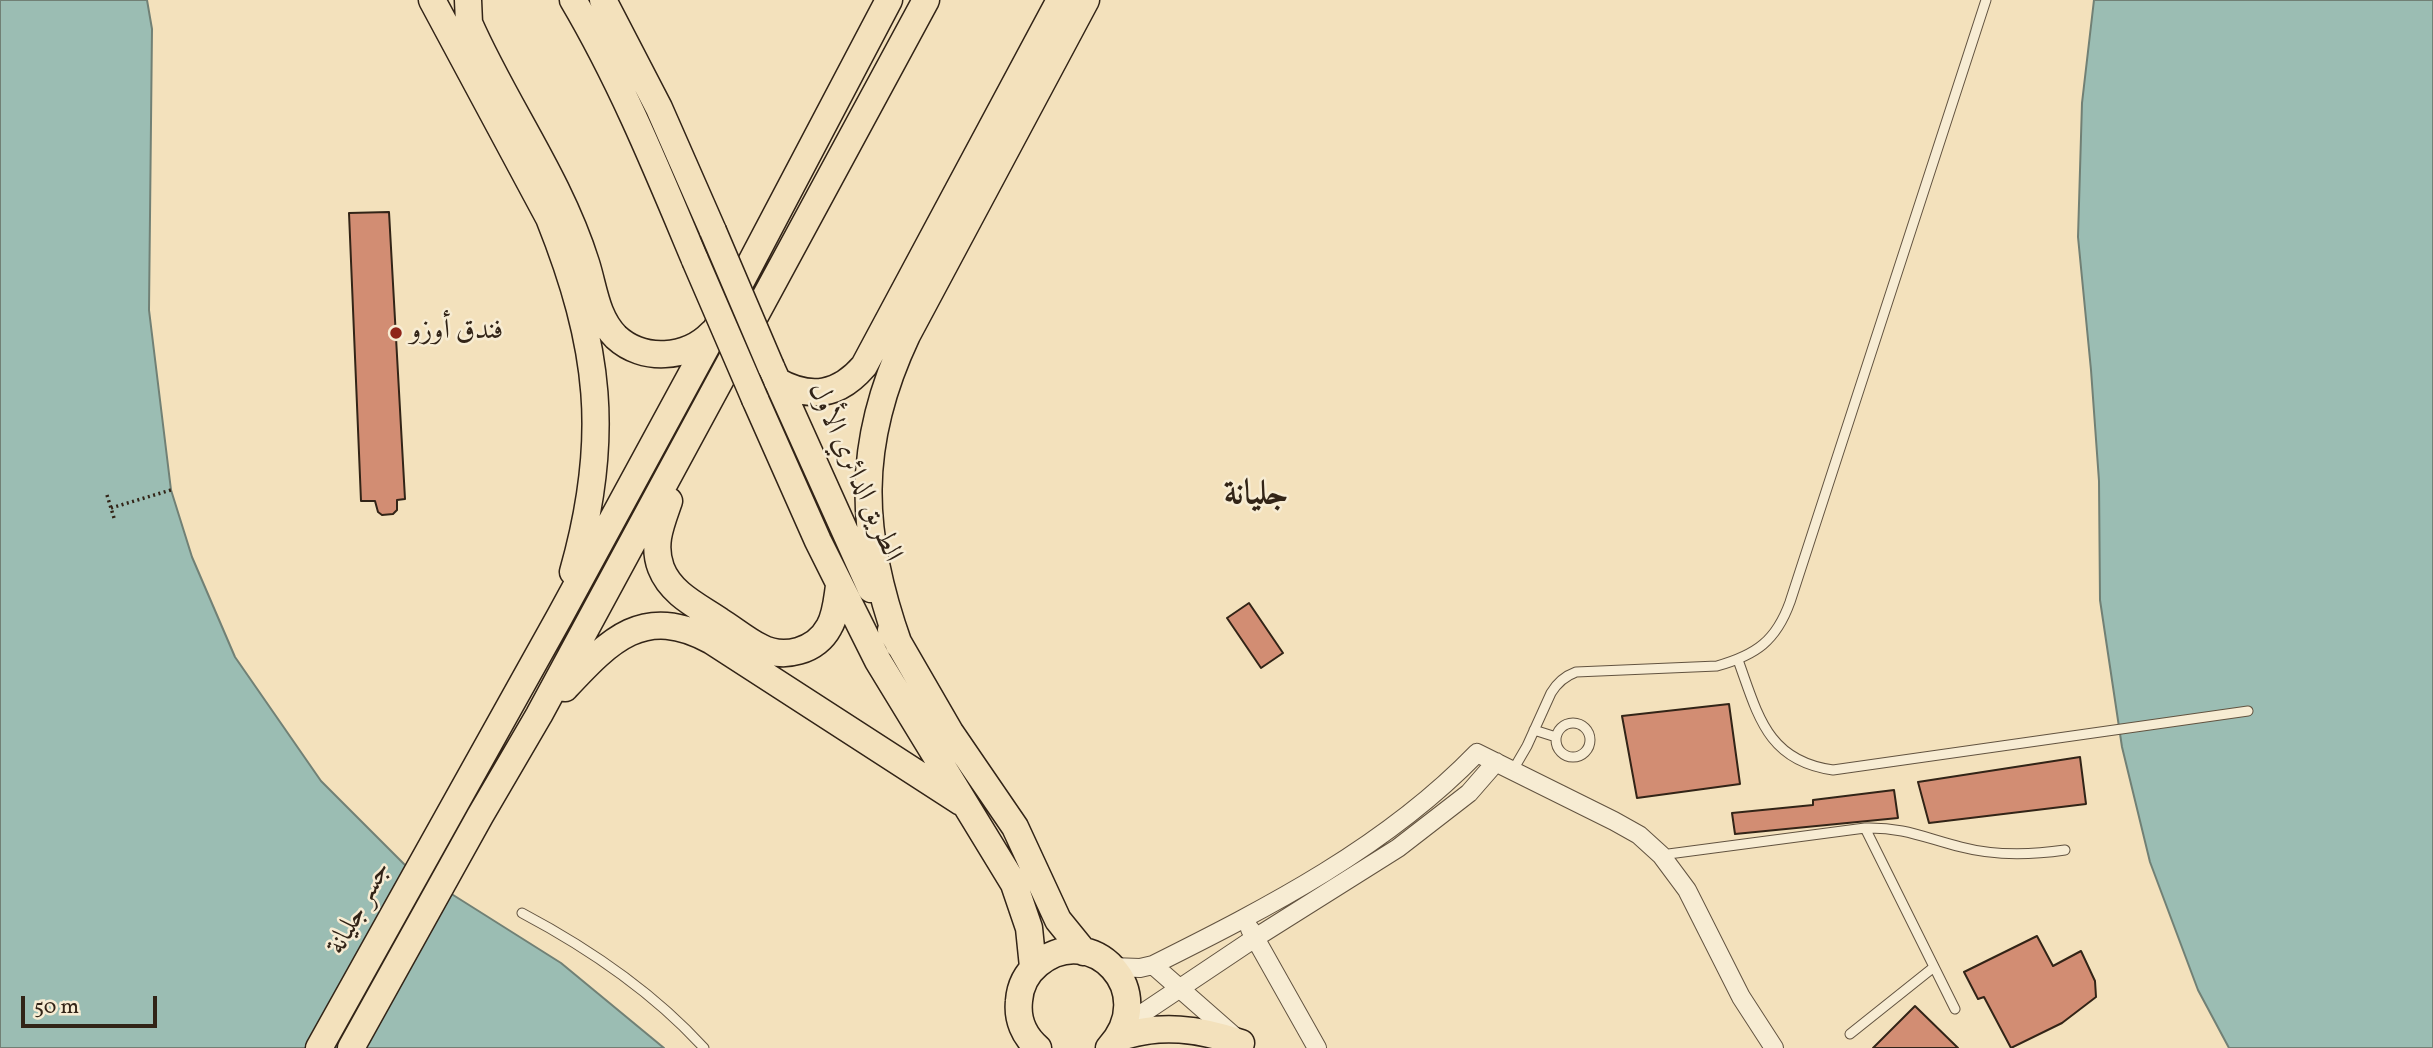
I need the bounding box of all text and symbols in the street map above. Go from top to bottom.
place label: فندق أوزو [410,316,503,350]
marker: فندق أوزو [388,325,404,341]
street label: الطريق الدائري الأول [798,378,908,568]
district label: جليانة [1224,476,1288,518]
street label: جسر جليانة [322,856,400,962]
scale bar [24,982,161,1026]
text: 50 m [34,993,79,1022]

